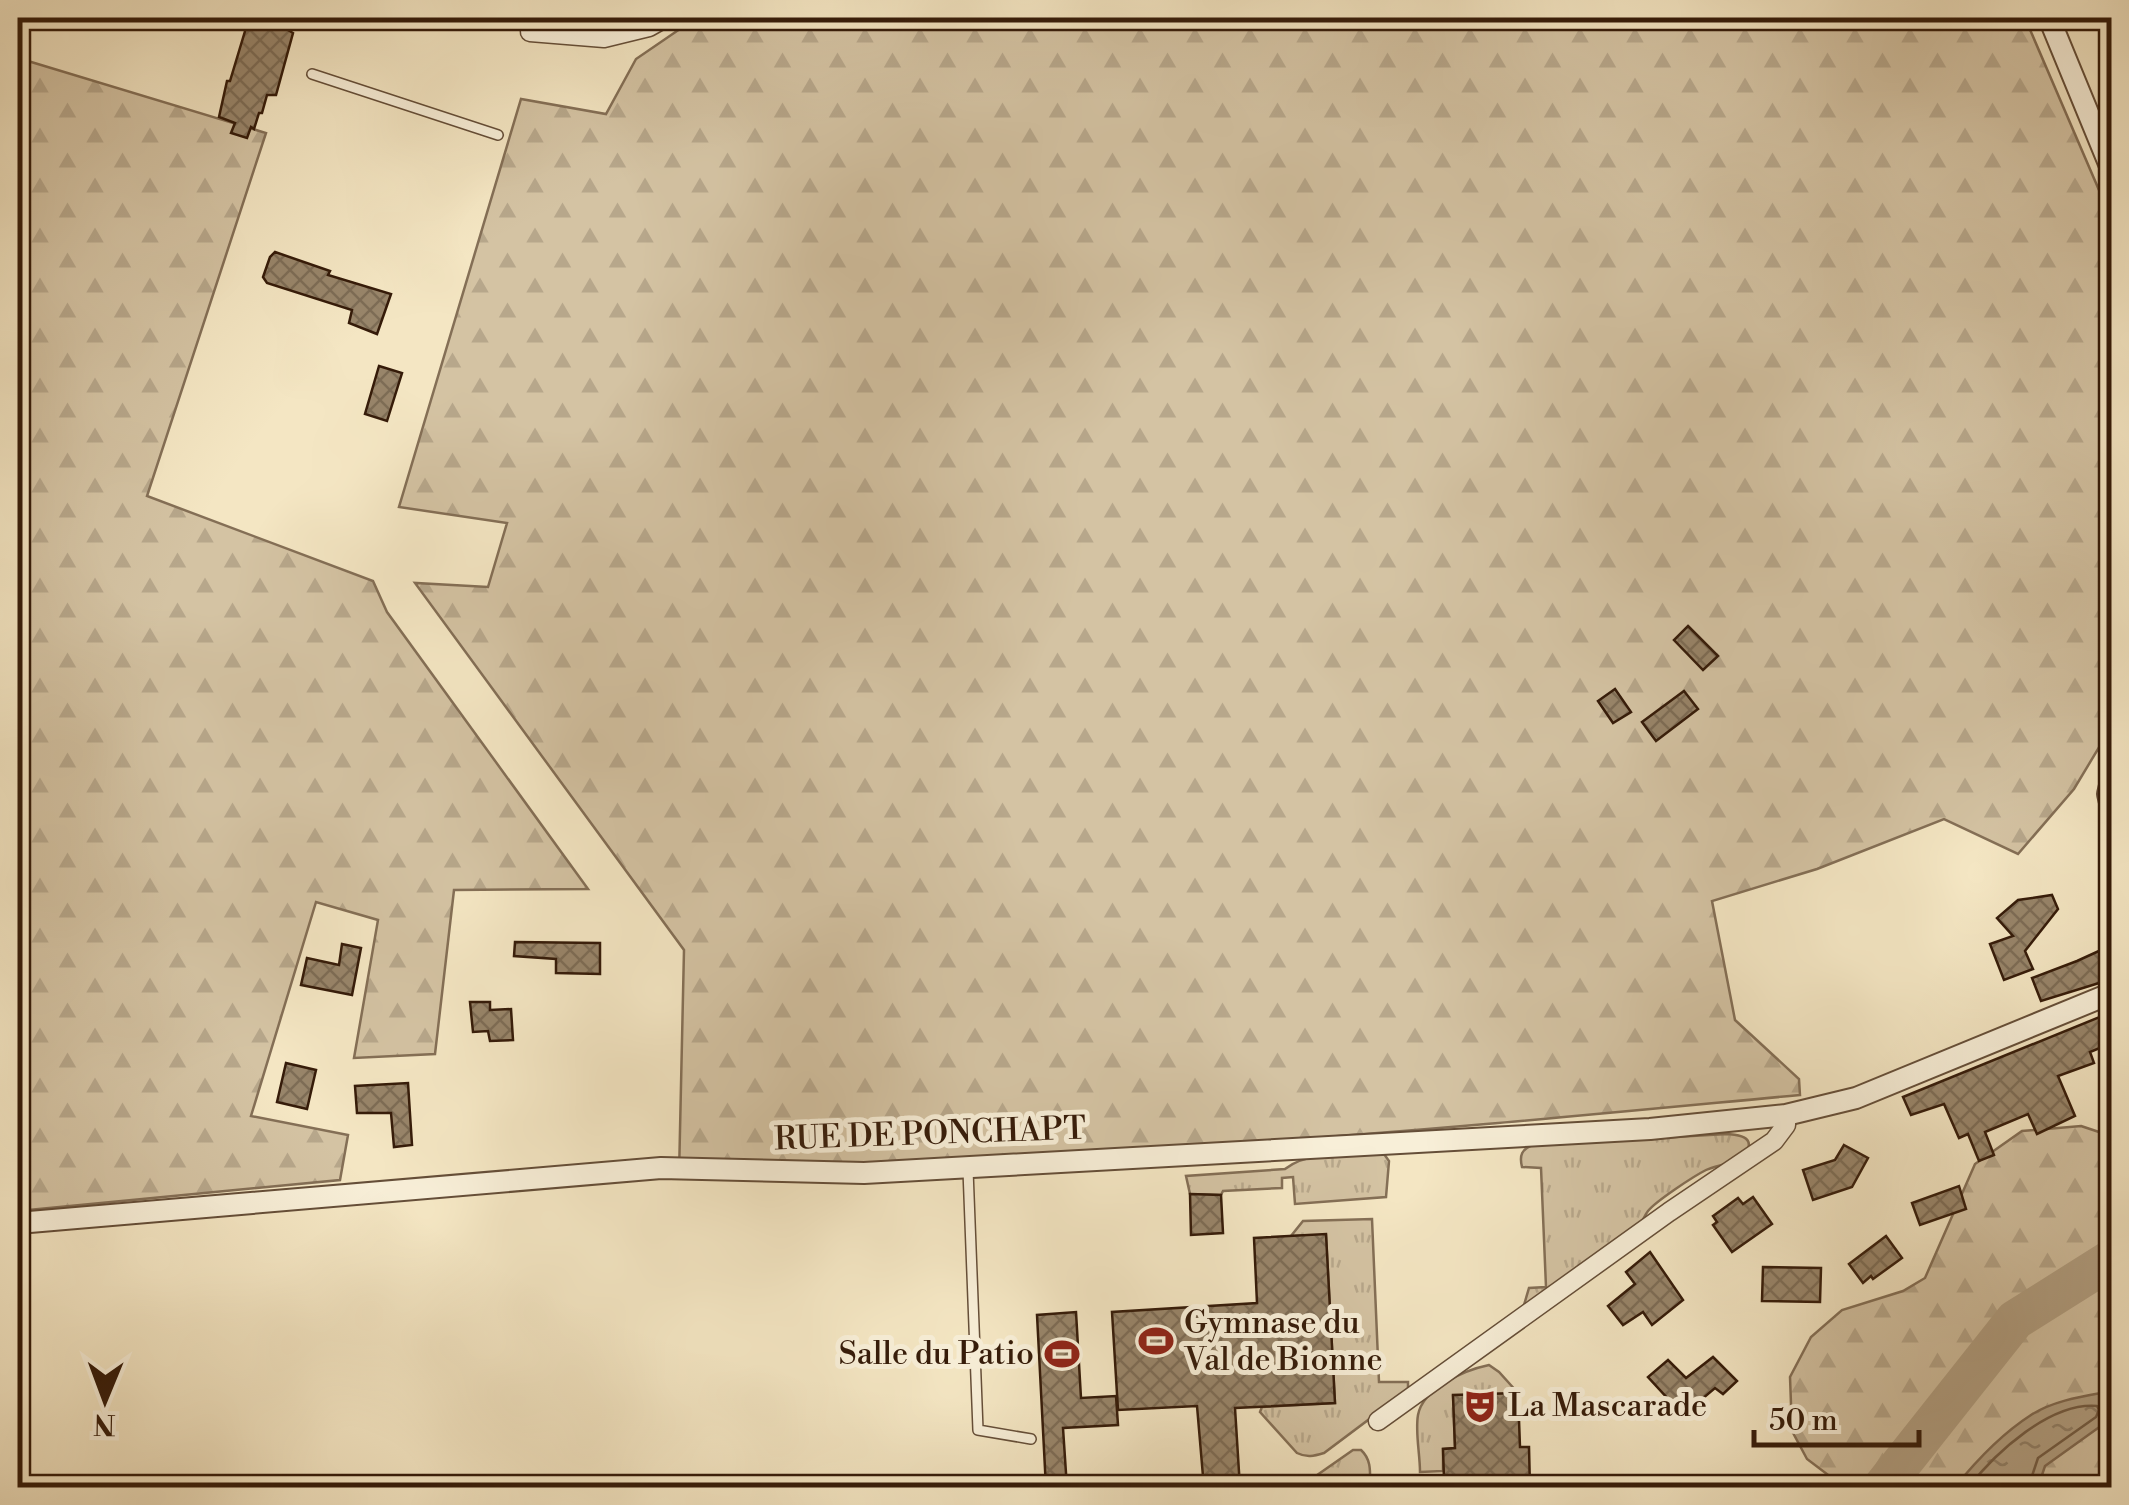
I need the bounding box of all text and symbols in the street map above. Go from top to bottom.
street label: RUE DE PONCHAPT [773,1109,1087,1159]
place label: Gymnase du Val de Bionne [1183,1303,1383,1380]
sports icon: Gymnase du Val de Bionne [1137,1322,1175,1360]
place label: Salle du Patio [838,1334,1034,1374]
sports icon: Salle du Patio [1043,1335,1081,1373]
north arrow [55,1350,155,1450]
scale bar [1754,1385,1919,1447]
place label: La Mascarade [1508,1386,1707,1426]
theatre icon: La Mascarade [1461,1387,1499,1425]
text: 50 m [1769,1402,1838,1440]
text: N [93,1406,116,1441]

